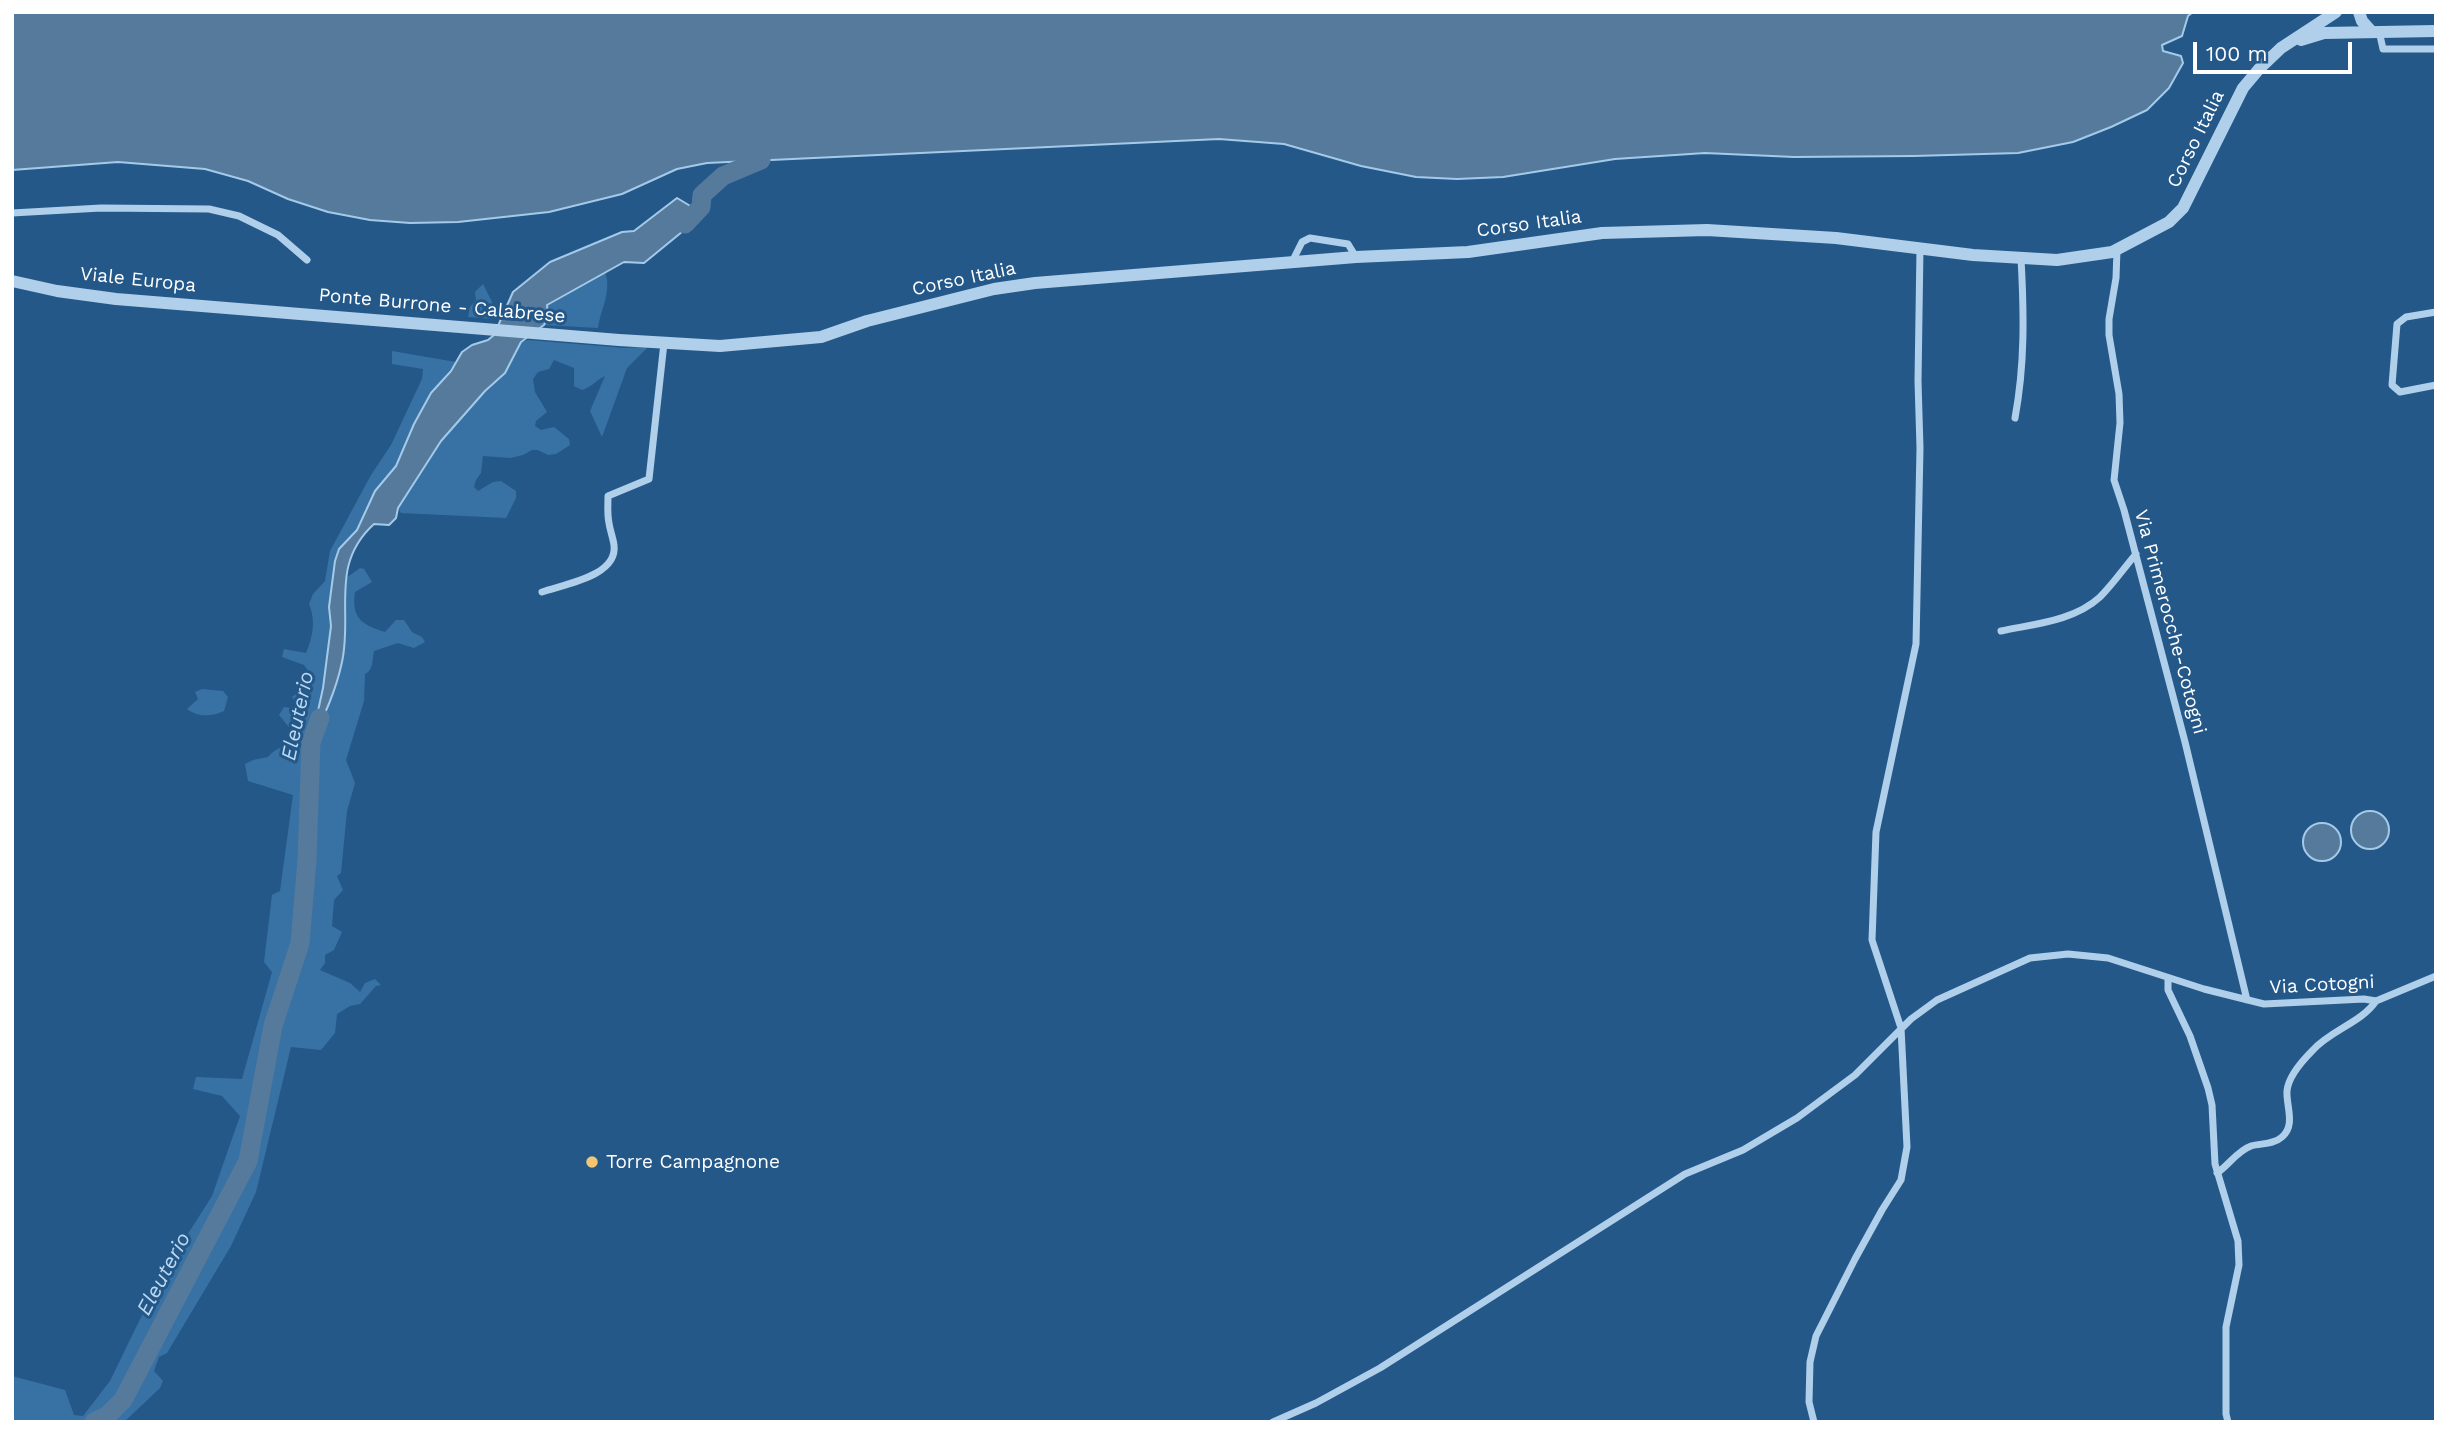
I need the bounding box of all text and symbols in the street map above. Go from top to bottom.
scale bar [2196,28,2355,72]
text: 100 m [2206,41,2268,66]
street label: Corso Italia [2163,87,2229,191]
street label: Corso Italia [1475,205,1583,243]
street label: Corso Italia [910,257,1018,301]
street label: Viale Europa [79,263,197,297]
street label: Ponte Burrone - Calabrese [318,284,566,328]
street label: Via Primerocche-Cotogni [2129,507,2211,737]
water label: Eleuterio [276,669,320,763]
street label: Via Cotogni [2269,971,2375,999]
place label: Torre Campagnone [606,1151,780,1173]
marker: Torre Campagnone [584,1154,600,1170]
water label: Eleuterio [132,1228,196,1320]

